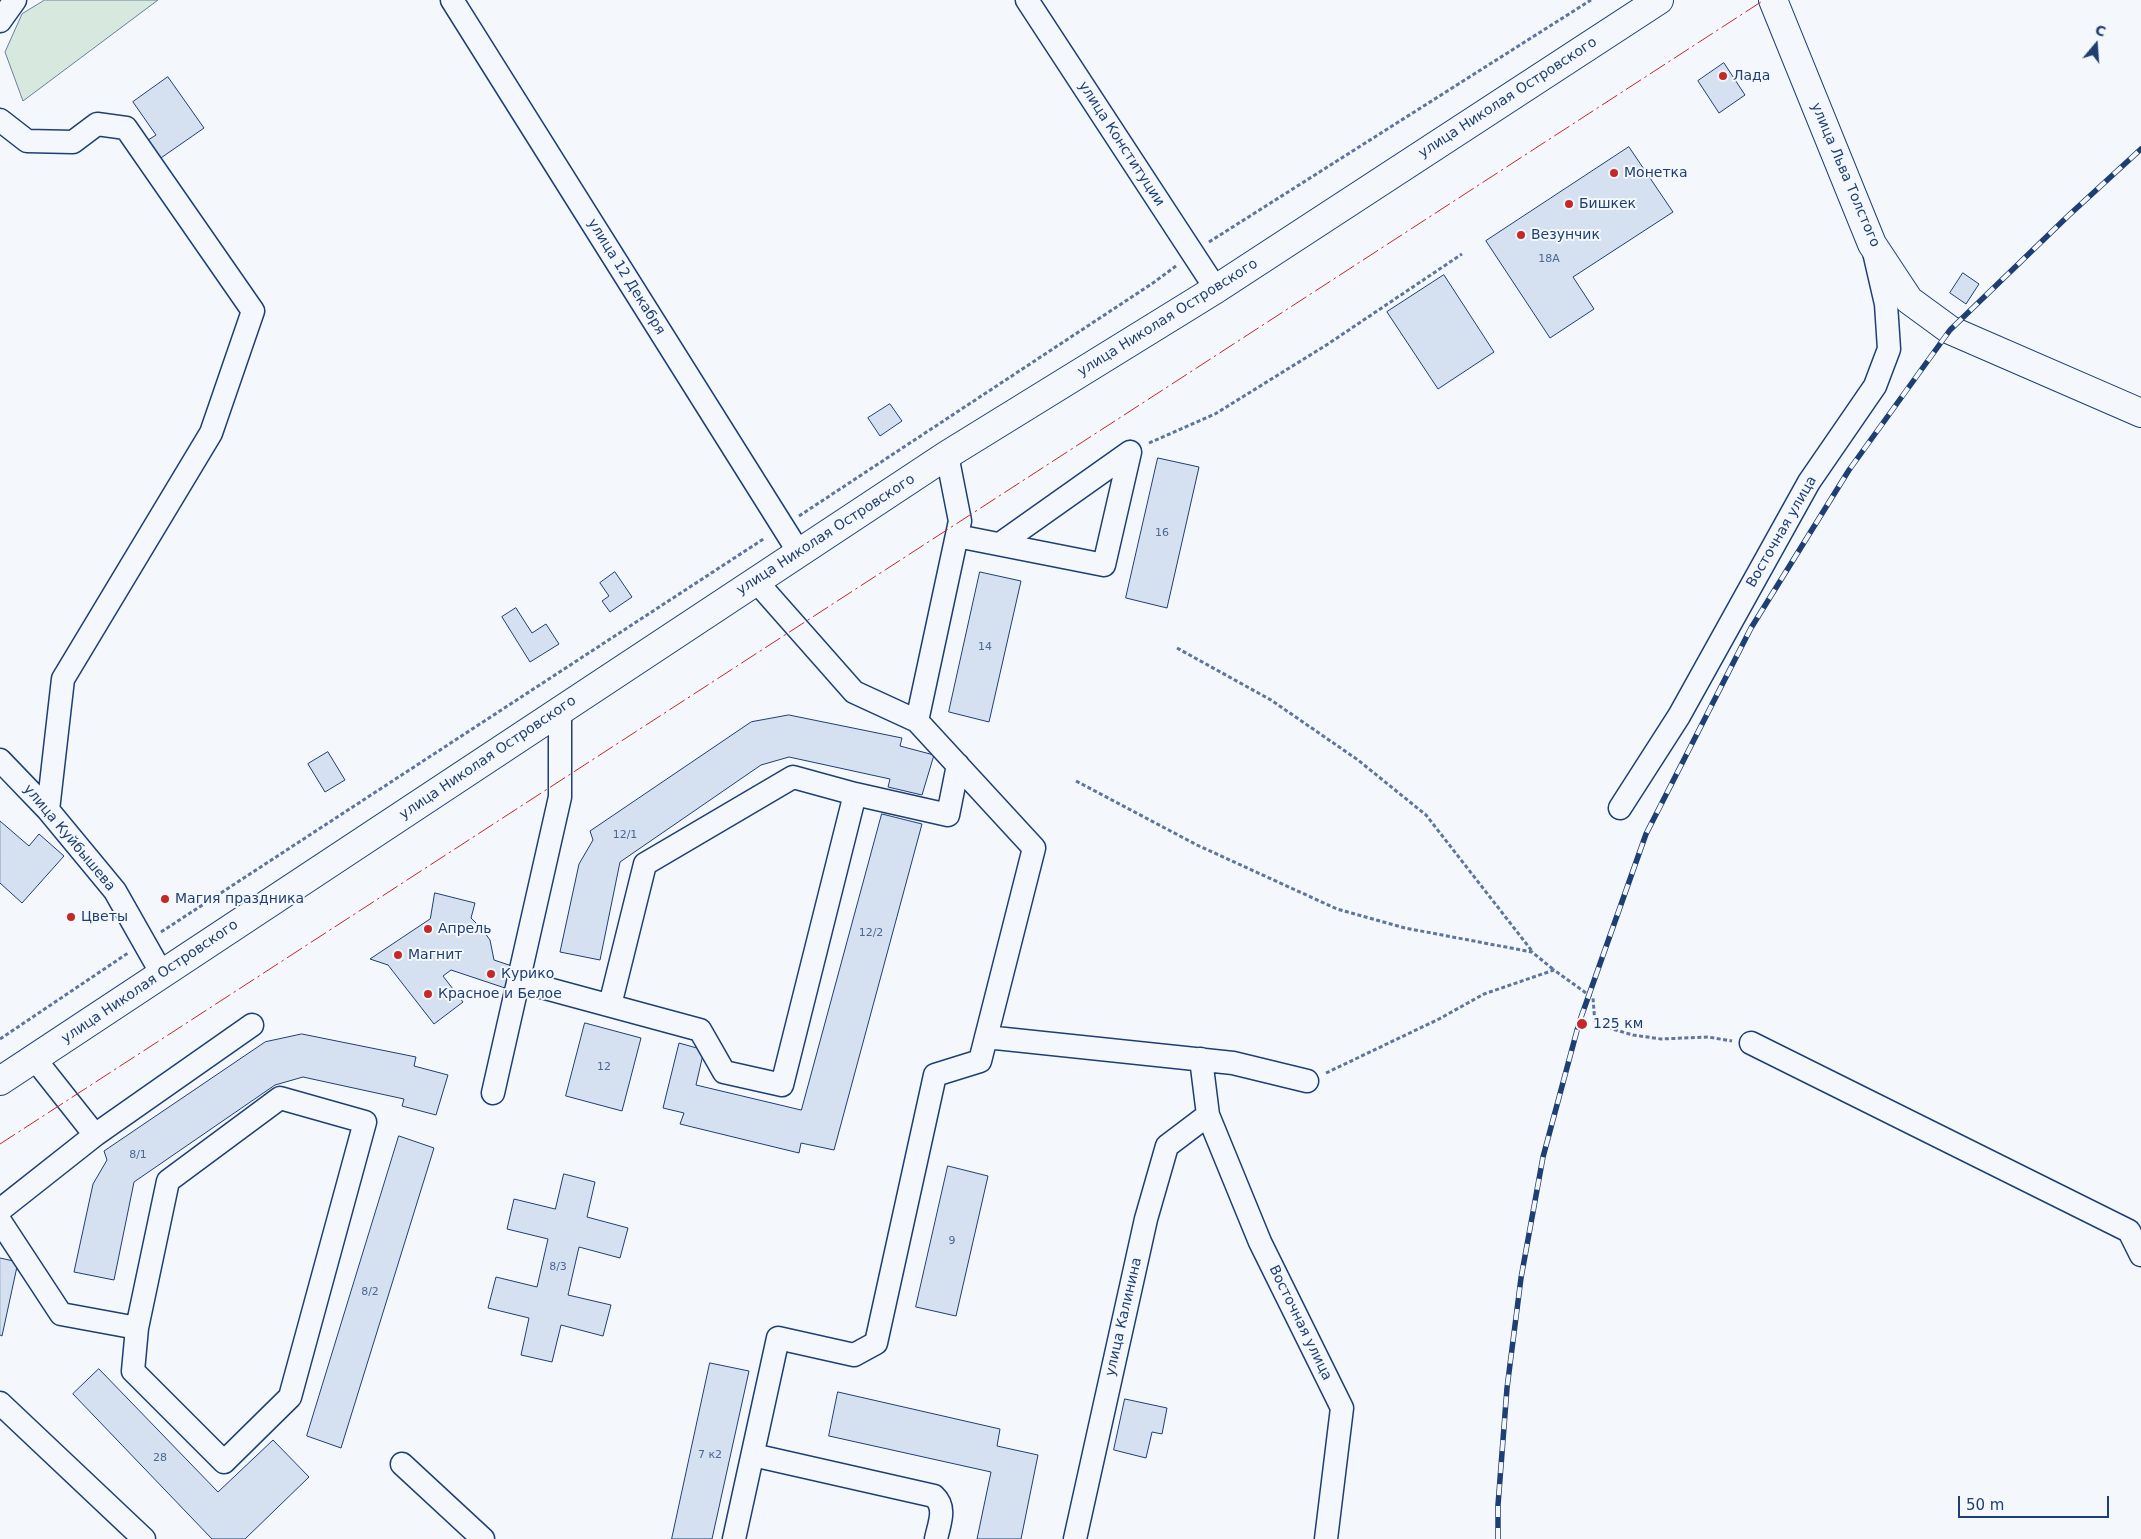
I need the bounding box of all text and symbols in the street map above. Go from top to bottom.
north arrow [2071,20,2121,70]
text: С [2093,22,2108,40]
street label: улица Николая Островского [1416,34,1600,162]
place label: Лада [1733,68,1770,84]
marker: Лада [1717,70,1729,82]
street label: улица Конституции [1074,78,1168,210]
street label: улица Льва Толстого [1807,100,1883,250]
place label: Монетка [1624,165,1688,181]
marker: Монетка [1608,167,1620,179]
place label: Бишкек [1579,196,1636,212]
marker: Бишкек [1563,198,1575,210]
street label: улица 12 Декабря [583,216,669,338]
place label: Везунчик [1531,227,1600,243]
marker: Везунчик [1515,229,1527,241]
house number: 18А [1538,252,1560,266]
street label: улица Николая Островского [1075,255,1261,381]
street label: улица Николая Островского [734,471,918,599]
street label: Восточная улица [1743,473,1821,591]
house number: 16 [1155,526,1169,540]
house number: 14 [978,640,992,654]
street label: улица Николая Островского [397,693,579,823]
street label: улица Куйбышева [19,781,119,895]
house number: 12/1 [613,828,637,842]
place label: Магия праздника [175,891,304,907]
marker: Магия праздника [159,893,171,905]
place label: Цветы [81,909,128,925]
marker: Цветы [65,911,77,923]
street label: улица Николая Островского [59,917,241,1047]
place label: Апрель [438,921,491,937]
marker: Апрель [422,923,434,935]
house number: 12/2 [859,926,883,940]
place label: Магнит [408,947,462,963]
marker: Магнит [392,949,404,961]
place label: Курико [501,966,554,982]
marker: Курико [485,968,497,980]
place label: Красное и Белое [438,986,562,1002]
marker: Красное и Белое [422,988,434,1000]
place label: 125 км [1593,1016,1643,1032]
marker: 125 км [1575,1017,1589,1031]
house number: 12 [597,1060,611,1074]
house number: 8/1 [129,1148,147,1162]
house number: 9 [949,1234,955,1248]
street label: улица Калинина [1102,1256,1146,1378]
house number: 8/3 [549,1260,567,1274]
street label: Восточная улица [1265,1263,1335,1383]
house number: 8/2 [361,1285,379,1299]
house number: 7 к2 [698,1448,722,1462]
house number: 28 [153,1451,167,1465]
scale bar [1961,1486,2112,1518]
text: 50 m [1966,1496,2004,1514]

